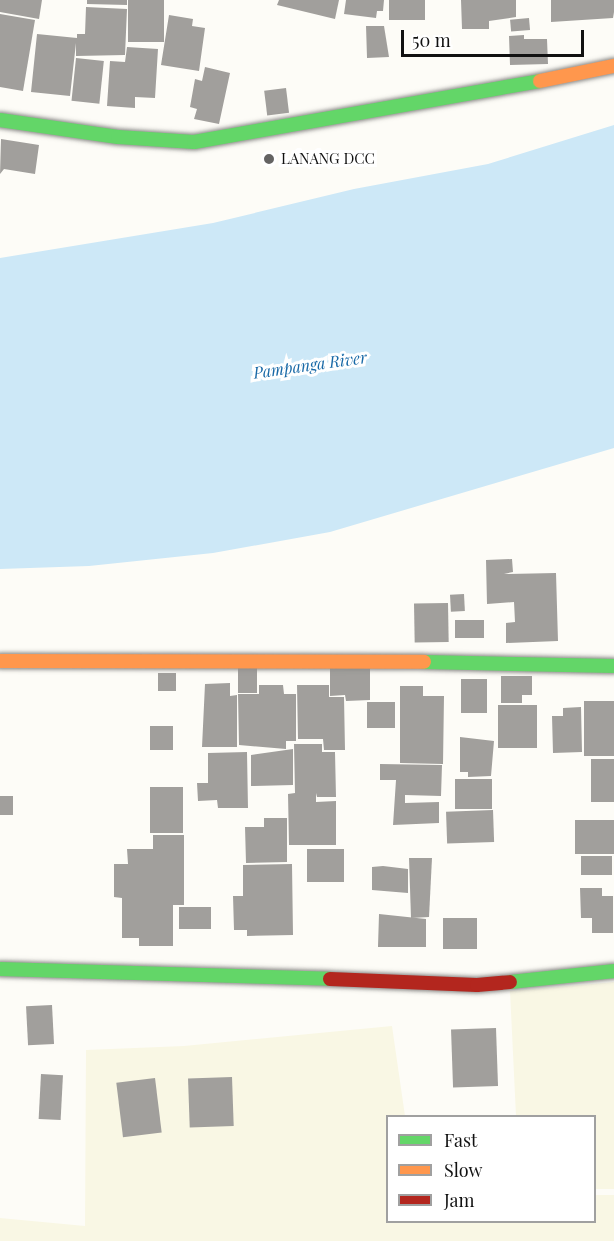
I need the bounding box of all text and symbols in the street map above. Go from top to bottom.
scale bar [404,18,587,56]
text: 50 m [412,28,451,52]
place label: LANANG DCC [281,150,375,168]
marker: LANANG DCC [262,152,276,166]
water label: Pampanga River [252,348,368,382]
legend [386,1115,596,1223]
text: Fast [444,1128,477,1152]
text: Slow [444,1158,482,1182]
text: Jam [444,1188,474,1212]

